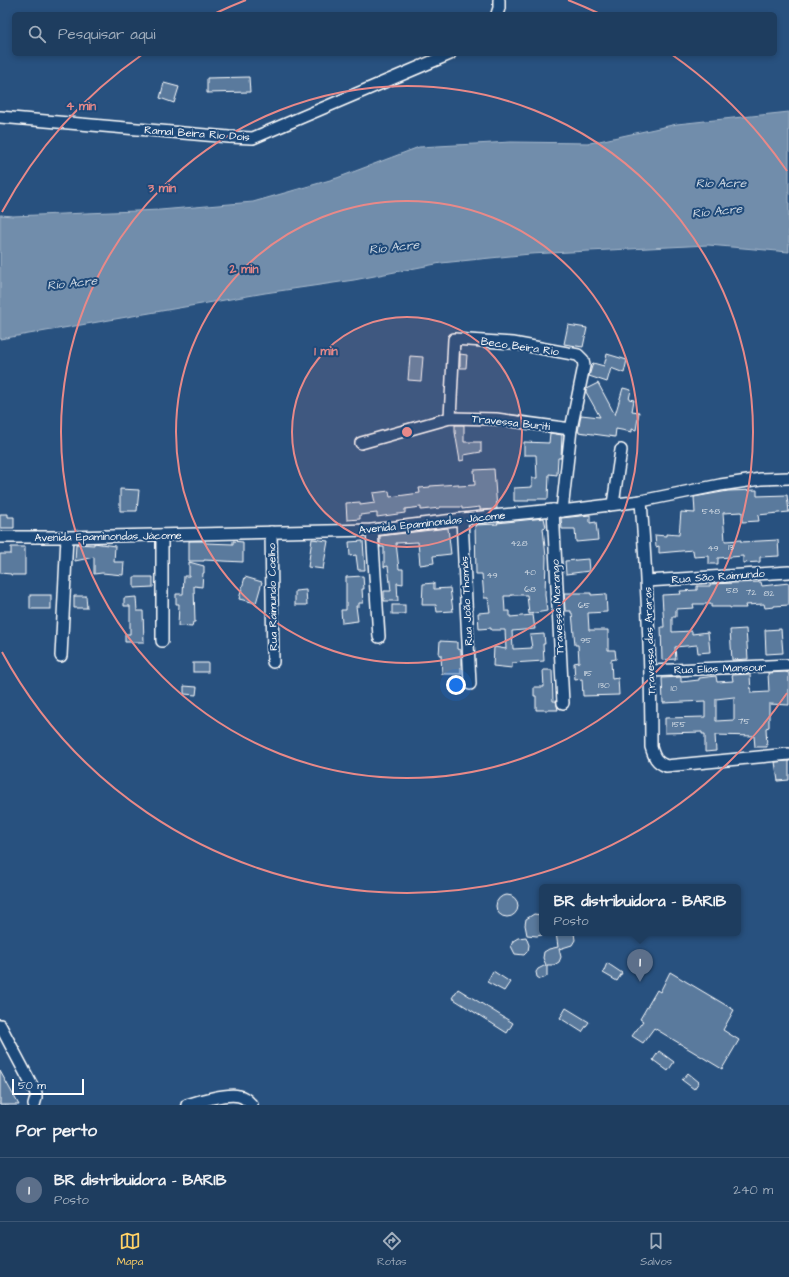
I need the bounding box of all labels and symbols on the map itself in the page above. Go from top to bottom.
text: 4 min [66,98,96,115]
street label: Ramal Beira Rio Dois [144,122,251,145]
water label: Rio Acre [696,175,747,192]
text: 3 min [147,180,176,197]
water label: Río Acre [691,200,743,223]
water label: Río Acre [368,236,420,259]
text: 2 min [229,261,258,278]
water label: Río Acre [46,272,98,295]
street label: Beco Beira Rio [480,334,561,359]
text: 1 min [314,343,338,360]
street label: Travessa Buriti [471,411,551,434]
centre of rings [400,425,414,439]
house number: 548 [702,505,720,518]
street label: Avenida Epaminondas Jácome [358,507,506,538]
street label: Avenida Epaminondas Jácome [34,528,182,545]
house number: 428 [510,537,528,550]
house number: 13 [728,541,734,554]
street label: Rua Raimundo Coelho [264,542,281,651]
house number: 49 [707,542,719,555]
street label: Rua João Thomás [457,555,476,646]
street label: Travessa Morango [547,558,568,655]
house number: 40 [524,566,536,579]
street label: Rua São Raimundo [671,566,766,587]
house number: 49 [486,569,498,582]
house number: 68 [524,583,536,596]
house number: 58 [726,584,738,597]
street label: Travessa das Araras [640,586,659,695]
house number: 72 [746,586,757,599]
house number: 82 [764,587,775,600]
house number: 65 [578,599,591,612]
house number: 95 [580,634,592,647]
street label: Rua Elias Mansour [674,659,766,678]
house number: 115 [584,667,593,680]
your location [446,675,466,695]
house number: 130 [598,679,610,692]
house number: 10 [671,682,678,695]
house number: 75 [738,715,751,728]
house number: 155 [672,718,687,731]
pin: 1 [627,949,653,982]
scale bar [12,1077,84,1096]

